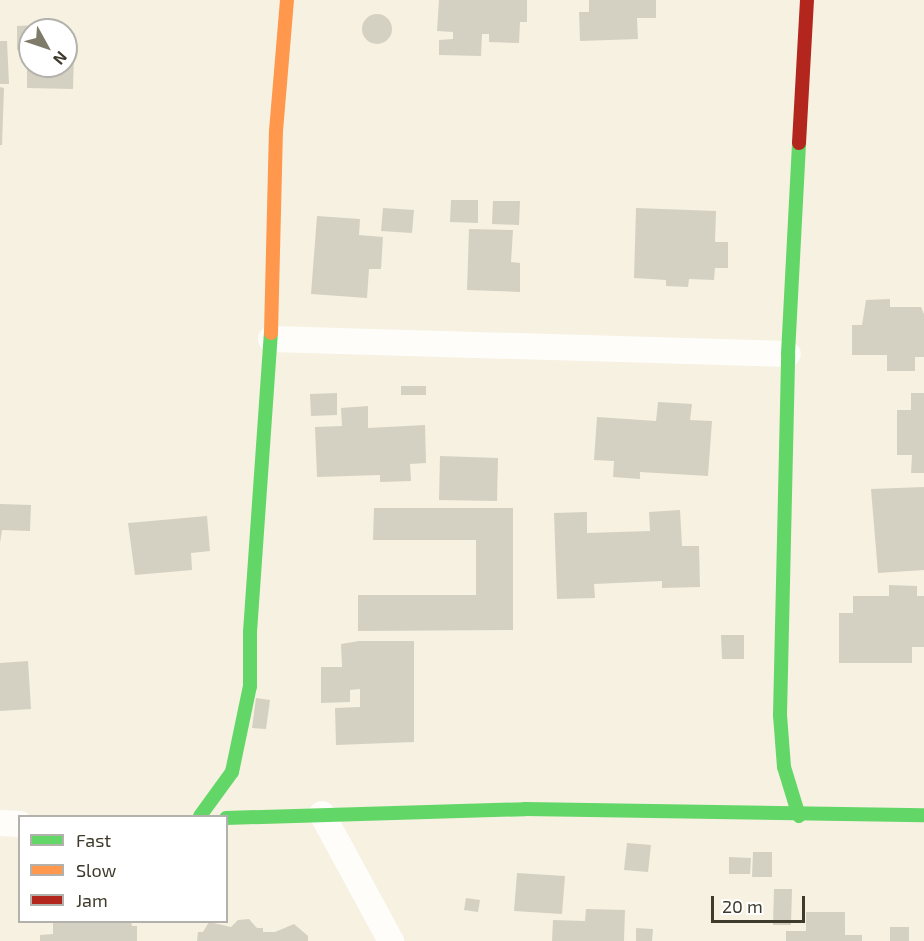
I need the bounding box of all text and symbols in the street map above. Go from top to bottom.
north arrow [18,18,78,78]
text: N [50,48,72,69]
legend [18,815,228,923]
text: Fast [76,829,111,851]
text: Slow [76,859,116,881]
scale bar [714,884,808,922]
text: Jam [76,889,108,911]
text: 20 m [722,895,763,917]

